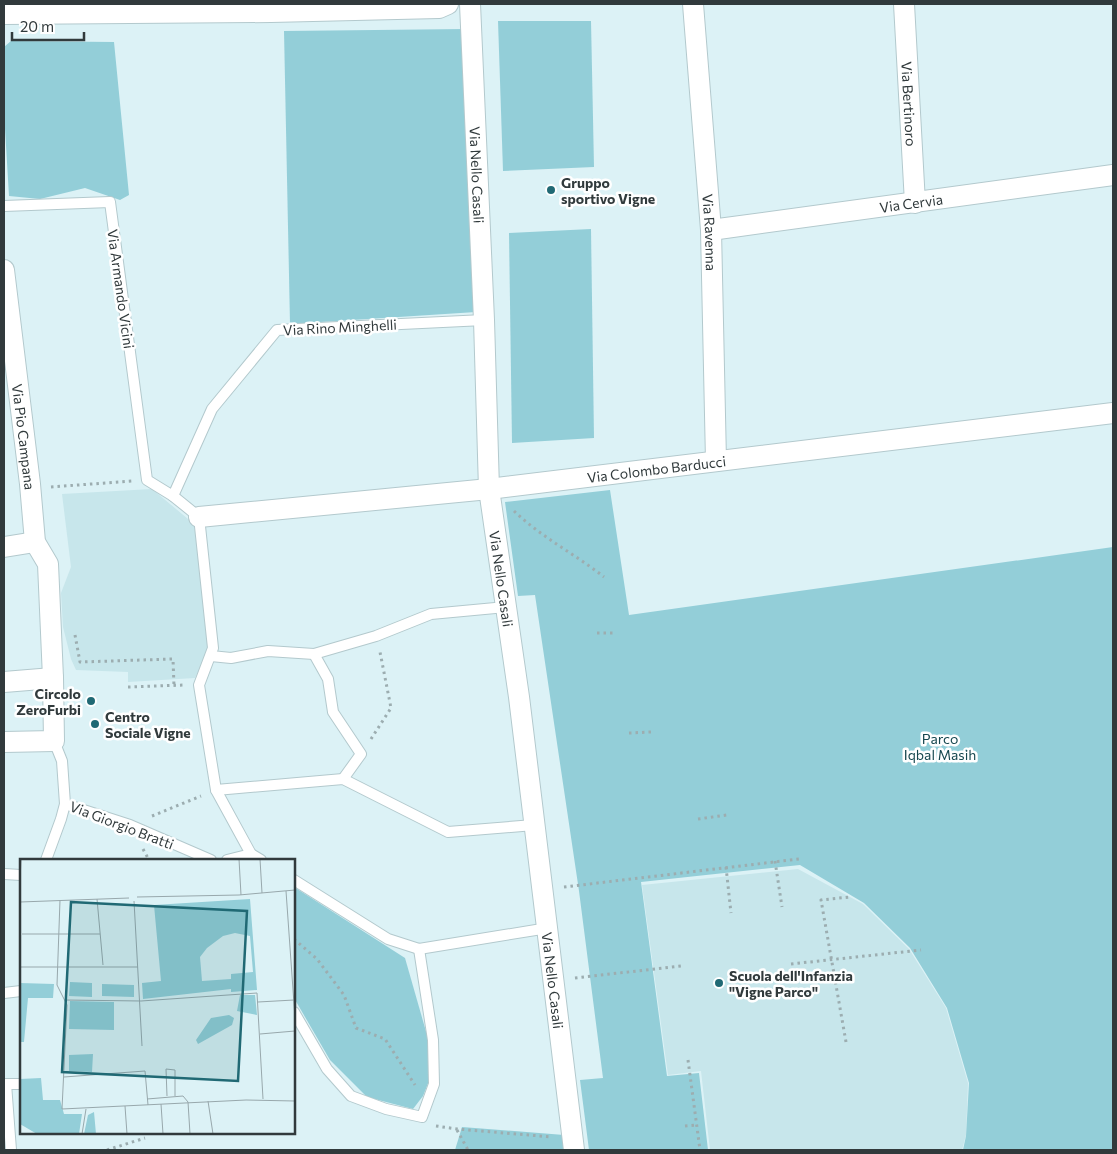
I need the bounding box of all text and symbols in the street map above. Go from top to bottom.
scale bar [12,10,85,42]
text: 20 m [20,17,54,35]
street label: Via Bertinoro [899,61,920,147]
street label: Via Nello Casali [467,126,488,224]
place label: Gruppo sportivo Vigne [561,174,655,207]
marker: Gruppo sportivo Vigne [545,184,557,196]
street label: Via Cervia [878,190,944,215]
street label: Via Ravenna [700,193,720,271]
street label: Via Armando Vicini [104,228,138,350]
street label: Via Rino Minghelli [283,316,397,338]
street label: Via Pio Campana [9,383,39,491]
street label: Via Colombo Barducci [586,452,727,486]
street label: Via Nello Casali [487,529,517,628]
place label: Circolo ZeroFurbi [16,685,81,718]
marker: Circolo ZeroFurbi [85,695,97,707]
place label: Centro Sociale Vigne [105,708,191,741]
marker: Centro Sociale Vigne [89,718,101,730]
park label: Parco Iqbal Masih [904,730,976,763]
street label: Via Giorgio Bratti [68,797,176,853]
inset map [20,859,295,1134]
street label: Via Nello Casali [539,931,568,1030]
place label: Scuola dell'Infanzia "Vigne Parco" [729,967,853,1000]
marker: Scuola dell'Infanzia "Vigne Parco" [713,977,725,989]

